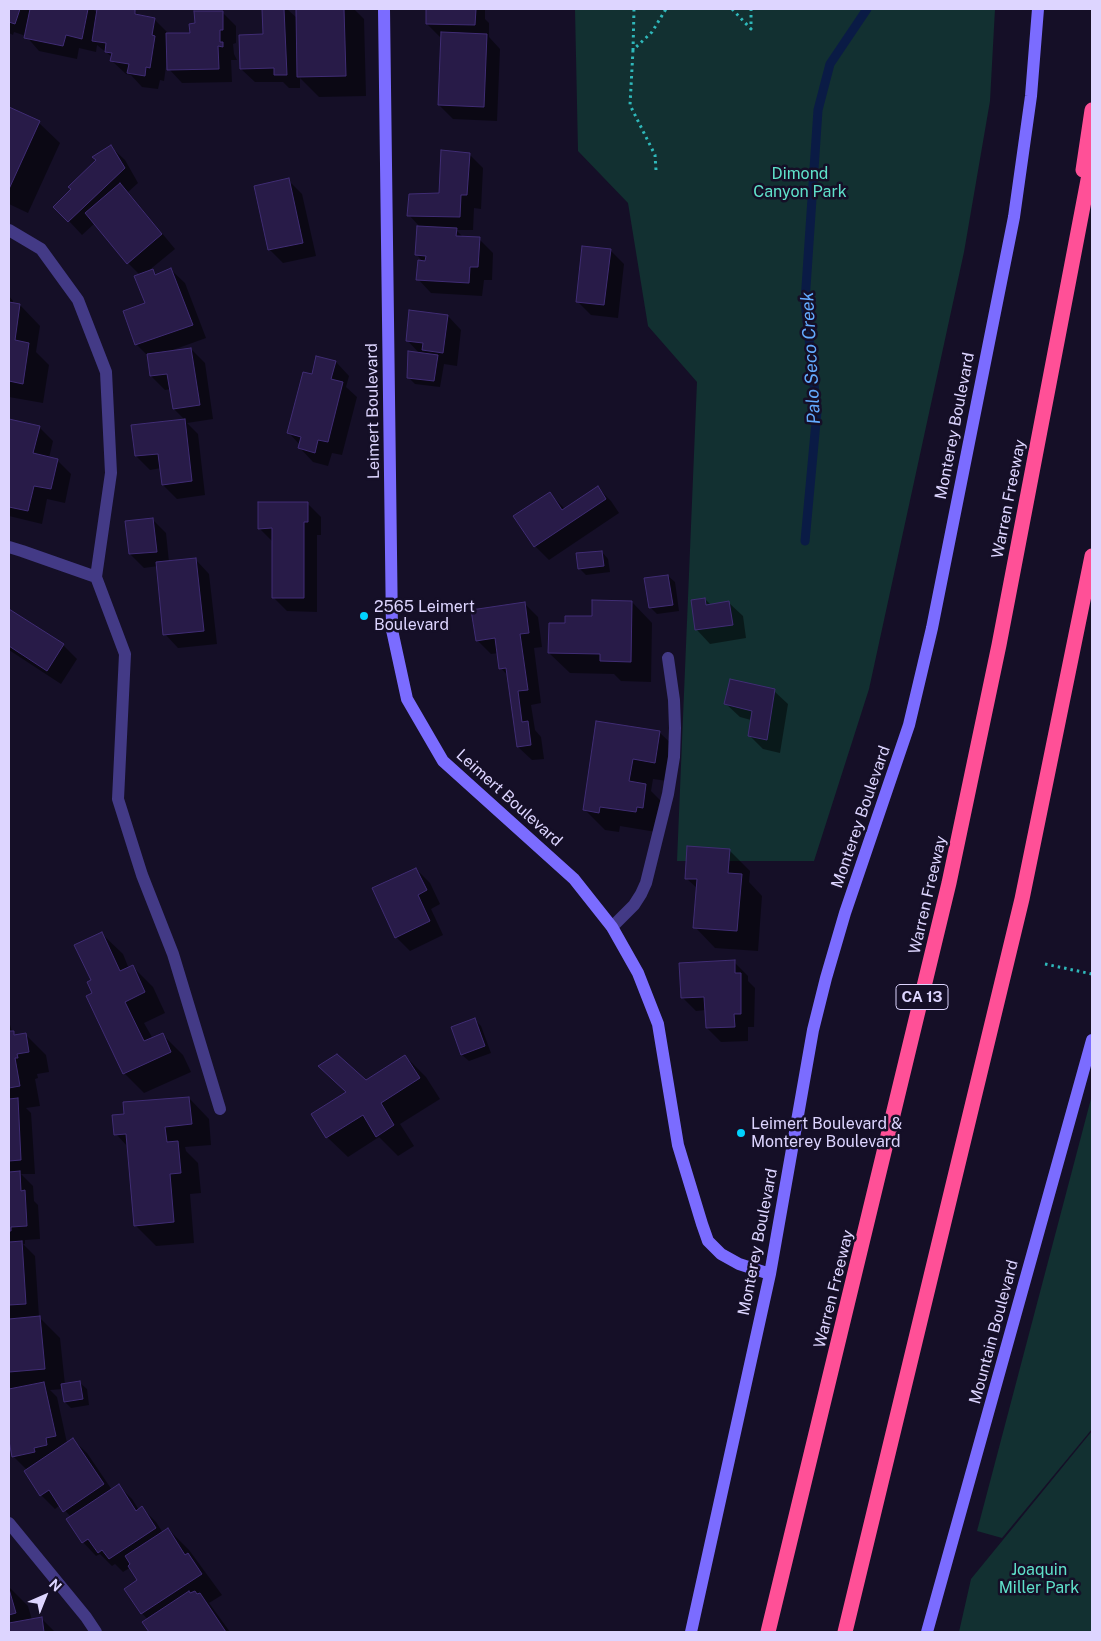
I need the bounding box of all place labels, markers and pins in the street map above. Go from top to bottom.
place label: 2565 Leimert Boulevard [374,597,475,635]
marker: 2565 Leimert Boulevard [358,610,370,622]
place label: Leimert Boulevard & Monterey Boulevard [751,1114,902,1152]
marker: Leimert Boulevard & Monterey Boulevard [735,1127,747,1139]

